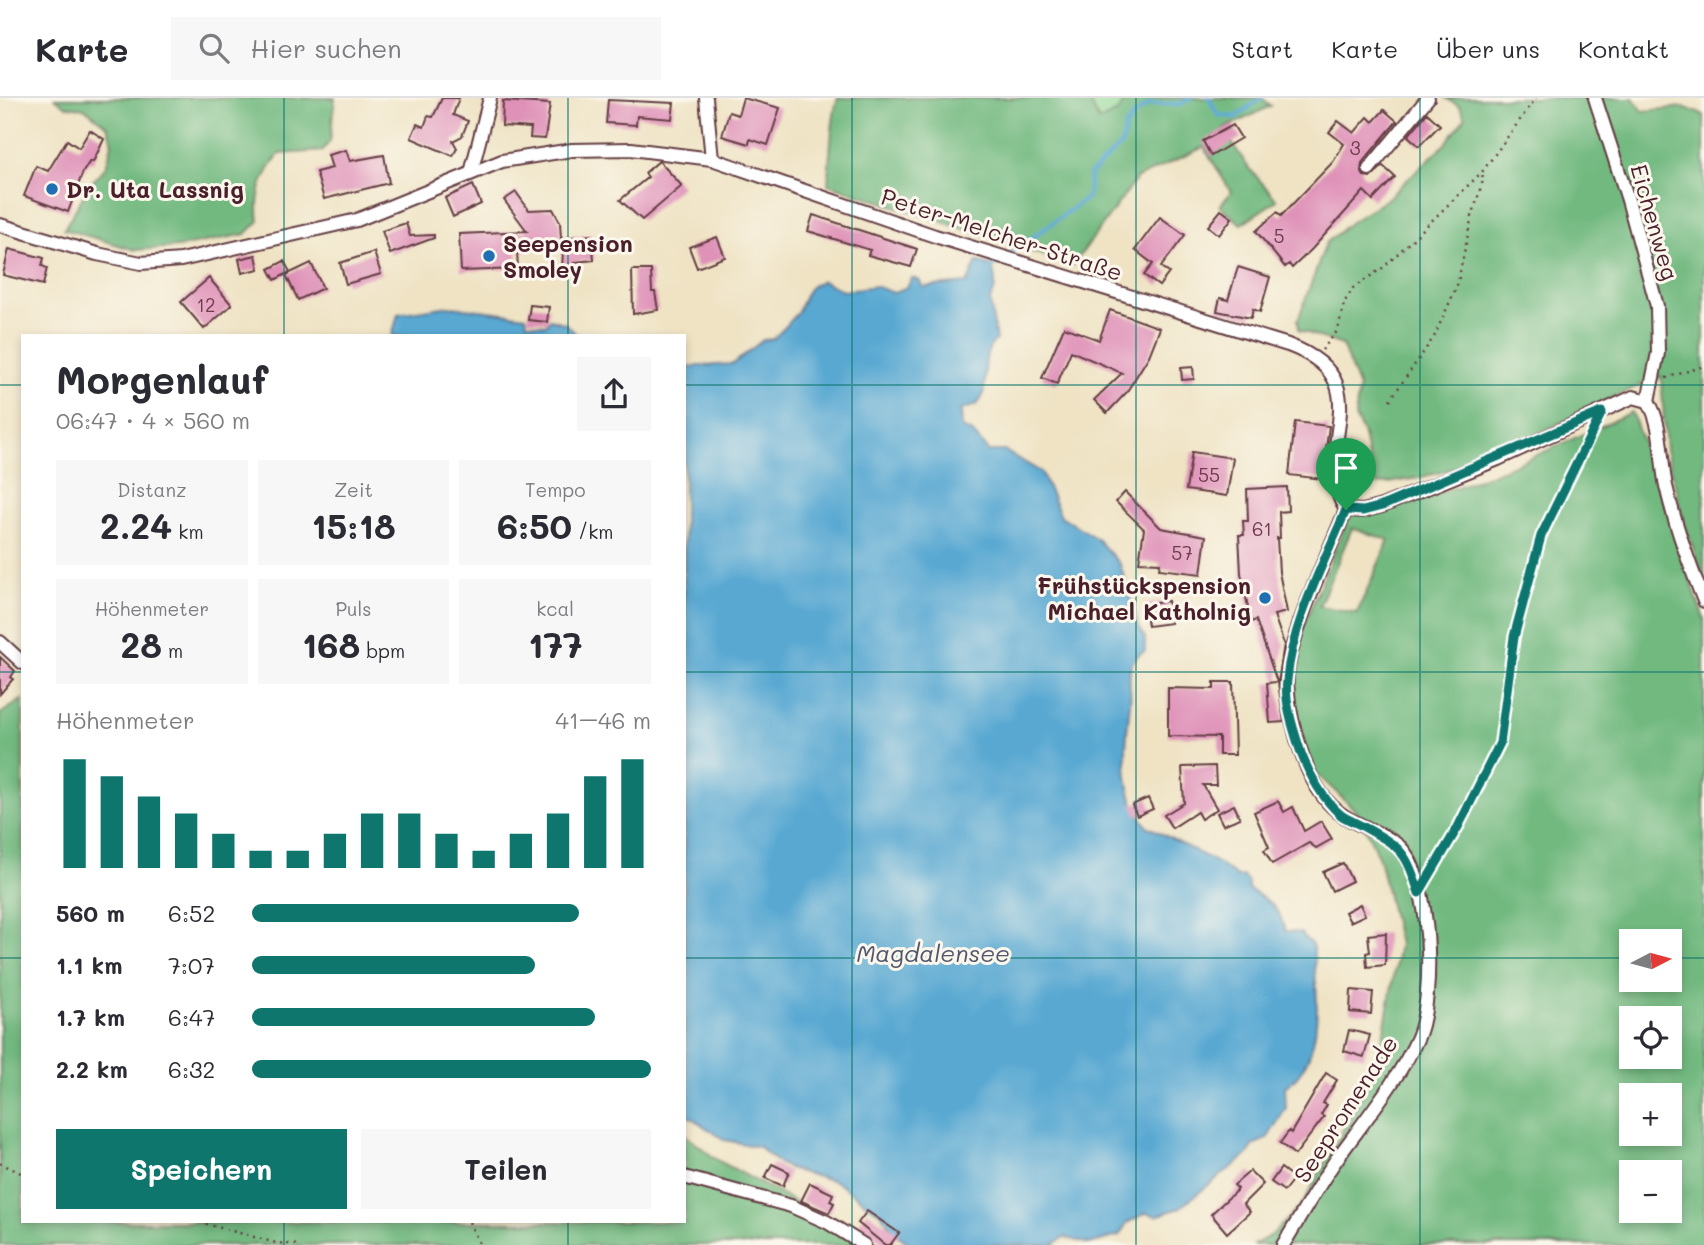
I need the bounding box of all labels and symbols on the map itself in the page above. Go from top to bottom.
house number: 3 [1349,135,1361,160]
street label: Eichenweg [1624,161,1686,283]
place label: Dr. Uta Lassnig [66,174,244,204]
marker: Dr. Uta Lassnig [44,181,60,197]
street label: Peter-Melcher-Straße [878,181,1126,287]
house number: 5 [1273,223,1285,248]
place label: Seepension Smoley [503,228,633,284]
marker: Seepension Smoley [481,248,497,264]
house number: 12 [196,292,216,317]
pin [1316,438,1376,510]
house number: 55 [1198,462,1220,487]
house number: 61 [1252,516,1272,541]
house number: 57 [1171,540,1193,565]
place label: Frühstückspension Michael Katholnig [1037,570,1251,626]
marker: Frühstückspension Michael Katholnig [1257,590,1273,606]
north arrow [1619,929,1682,992]
water label: Magdalensee [856,937,1010,968]
street label: Seepromenade [1286,1030,1404,1188]

